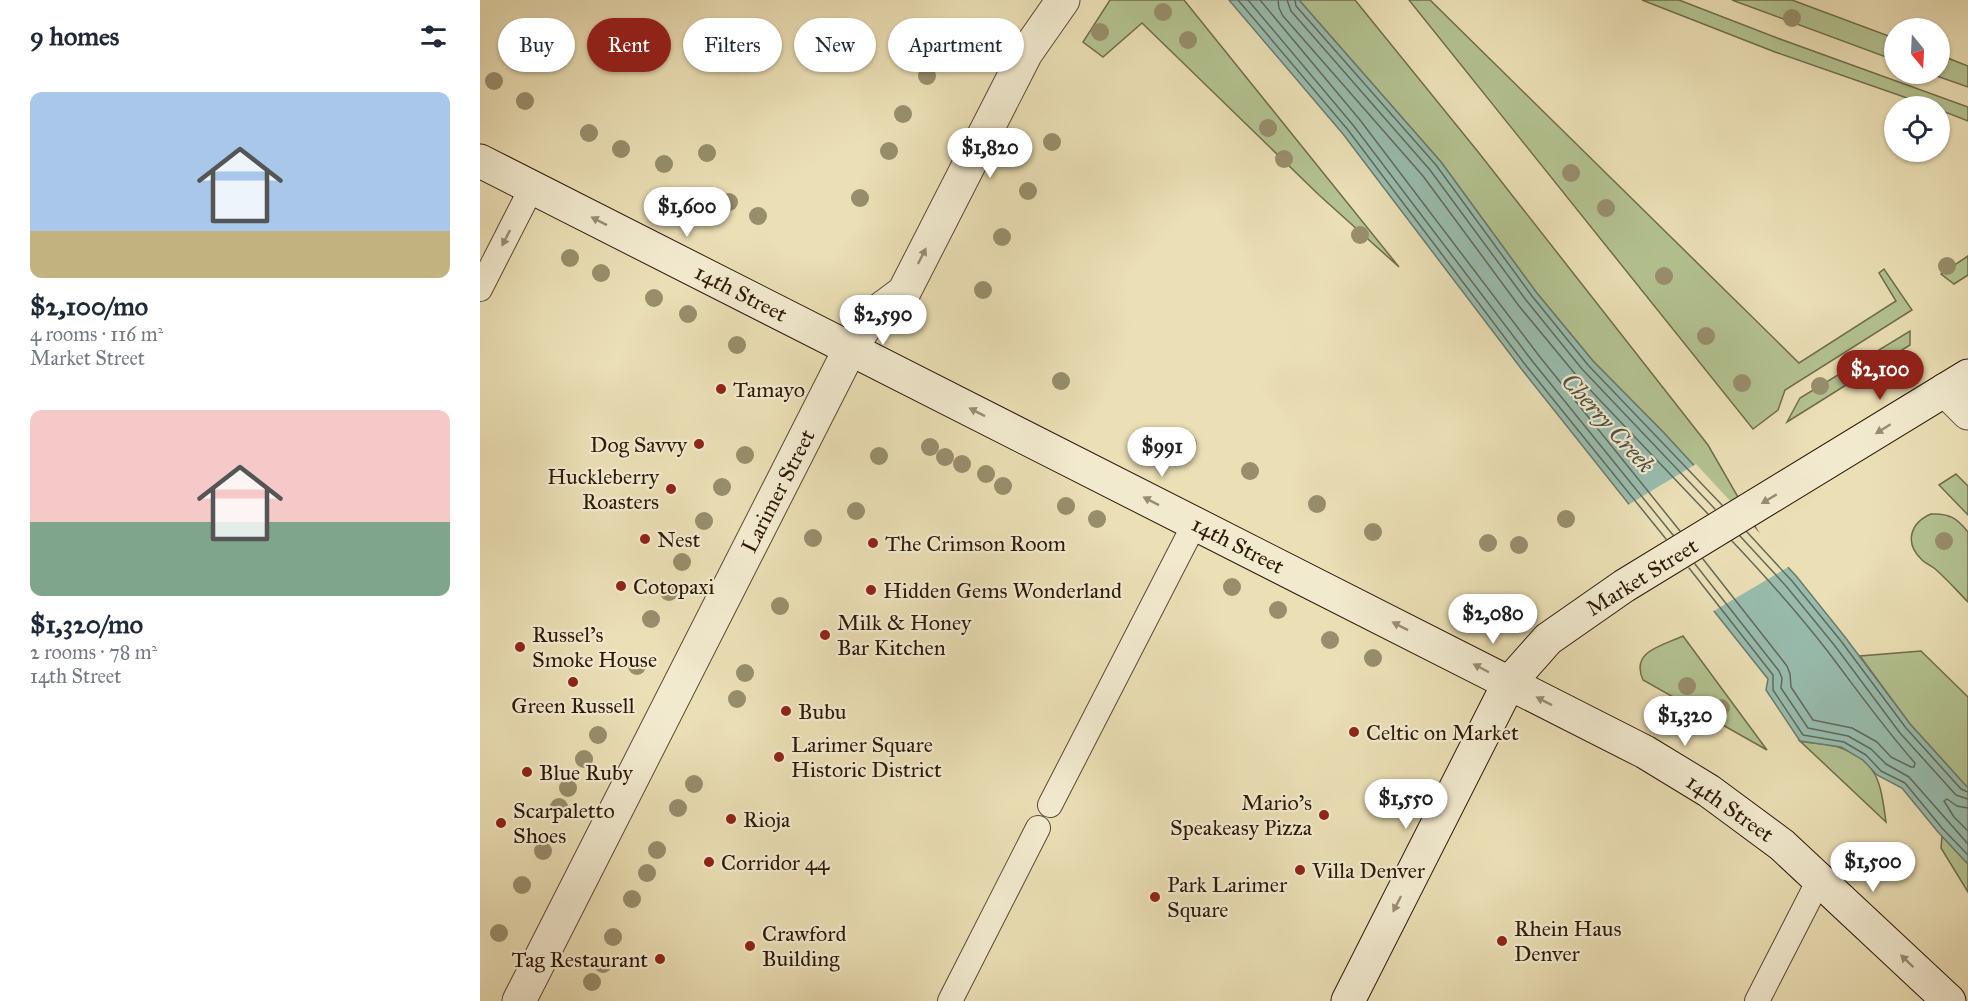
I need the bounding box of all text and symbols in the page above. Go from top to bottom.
chip: Buy [498,18,575,72]
chip: Rent [587,18,671,72]
chip: Filters [683,18,782,72]
chip: New [794,18,876,72]
chip: Apartment [888,18,1024,72]
north arrow [1884,18,1950,84]
map controls [1884,18,1950,162]
text: 9 homes [30,20,119,52]
icon: filters [417,20,450,53]
button: locate [1884,96,1950,162]
pin: $1,820 [941,128,1039,179]
icon: home [186,131,294,239]
text: $1,820 [961,135,1019,159]
pin: $1,600 [638,187,736,238]
text: $1,600 [658,194,716,218]
one-way arrow [591,217,608,226]
one-way arrow [501,229,511,247]
one-way arrow [918,247,927,264]
street label: 14th Street [690,258,792,328]
text: $2,100/mo [30,290,148,322]
pin: $2,590 [834,295,932,346]
text: $2,590 [854,302,912,326]
text: 4 rooms · 116 m² [30,322,163,346]
text: Market Street [30,346,145,370]
pin: $2,100 [1831,350,1929,401]
text: $2,100 [1851,357,1909,381]
water label: Cherry Creek [1555,367,1661,480]
place label: Tamayo [733,376,805,403]
marker: Tamayo [714,382,728,396]
one-way arrow [969,408,986,417]
one-way arrow [1874,424,1891,435]
street label: Larimer Street [735,425,821,557]
pin: $991 [1126,427,1198,478]
place label: Dog Savvy [590,431,688,458]
text: $991 [1141,434,1183,458]
marker: Dog Savvy [692,437,706,451]
icon: home [186,449,294,557]
place label: Huckleberry Roasters [547,463,660,515]
marker: Huckleberry Roasters [664,482,678,496]
one-way arrow [1761,494,1777,505]
one-way arrow [1142,496,1159,506]
street label: 14th Street [1187,510,1289,580]
place label: Nest [657,526,700,553]
place label: The Crimson Room [885,530,1067,557]
marker: Nest [638,532,652,546]
street label: Market Street [1581,532,1703,622]
marker: The Crimson Room [866,536,880,550]
place label: Cotopaxi [633,573,714,600]
place label: Hidden Gems Wonderland [883,577,1122,604]
marker: Cotopaxi [614,579,628,593]
marker: Hidden Gems Wonderland [864,583,878,597]
pin: $2,080 [1444,594,1542,645]
text: $2,080 [1462,601,1524,625]
text: $1,320/mo [30,608,143,640]
place label: Milk & Honey Bar Kitchen [837,609,972,661]
place label: Russel’s Smoke House [532,621,657,673]
one-way arrow [1391,622,1409,632]
marker: Milk & Honey Bar Kitchen [818,628,832,642]
text: 2 rooms · 78 m² [30,640,157,664]
marker: Russel’s Smoke House [513,640,527,654]
one-way arrow [1472,663,1489,673]
text: 14th Street [30,664,121,688]
marker: Green Russell [566,675,580,689]
place label: Green Russell [511,692,635,719]
one-way arrow [1535,696,1552,705]
pin: $1,320 [1636,696,1734,747]
place label: Bubu [798,698,847,725]
text: $1,320 [1658,703,1712,727]
marker: Bubu [779,704,793,718]
place label: Celtic on Market [1366,719,1519,746]
marker: Celtic on Market [1347,725,1361,739]
place label: Larimer Square Historic District [791,731,942,783]
marker: Larimer Square Historic District [772,750,786,764]
place label: Blue Ruby [539,759,633,786]
marker: Blue Ruby [520,765,534,779]
street label: 14th Street [1681,768,1779,848]
pin: $1,550 [1357,779,1455,830]
text: $1,550 [1379,786,1433,810]
place label: Mario’s Speakeasy Pizza [1170,789,1313,841]
place label: Scarpaletto Shoes [513,797,615,849]
place label: Rioja [743,806,791,833]
marker: Mario’s Speakeasy Pizza [1317,808,1331,822]
marker: Rioja [724,812,738,826]
marker: Scarpaletto Shoes [494,816,508,830]
pin: $1,500 [1824,842,1922,893]
place label: Corridor 44 [721,849,830,876]
text: $1,500 [1844,849,1902,873]
marker: Corridor 44 [702,855,716,869]
place label: Villa Denver [1311,857,1426,884]
marker: Villa Denver [1293,863,1307,877]
place label: Park Larimer Square [1167,871,1288,923]
marker: Park Larimer Square [1148,890,1162,904]
one-way arrow [1392,895,1402,912]
place label: Rhein Haus Denver [1514,915,1622,967]
place label: Crawford Building [762,920,846,972]
marker: Rhein Haus Denver [1495,934,1509,948]
marker: Crawford Building [743,939,757,953]
place label: Tag Restaurant [511,946,648,973]
marker: Tag Restaurant [653,952,667,966]
one-way arrow [1900,954,1914,968]

